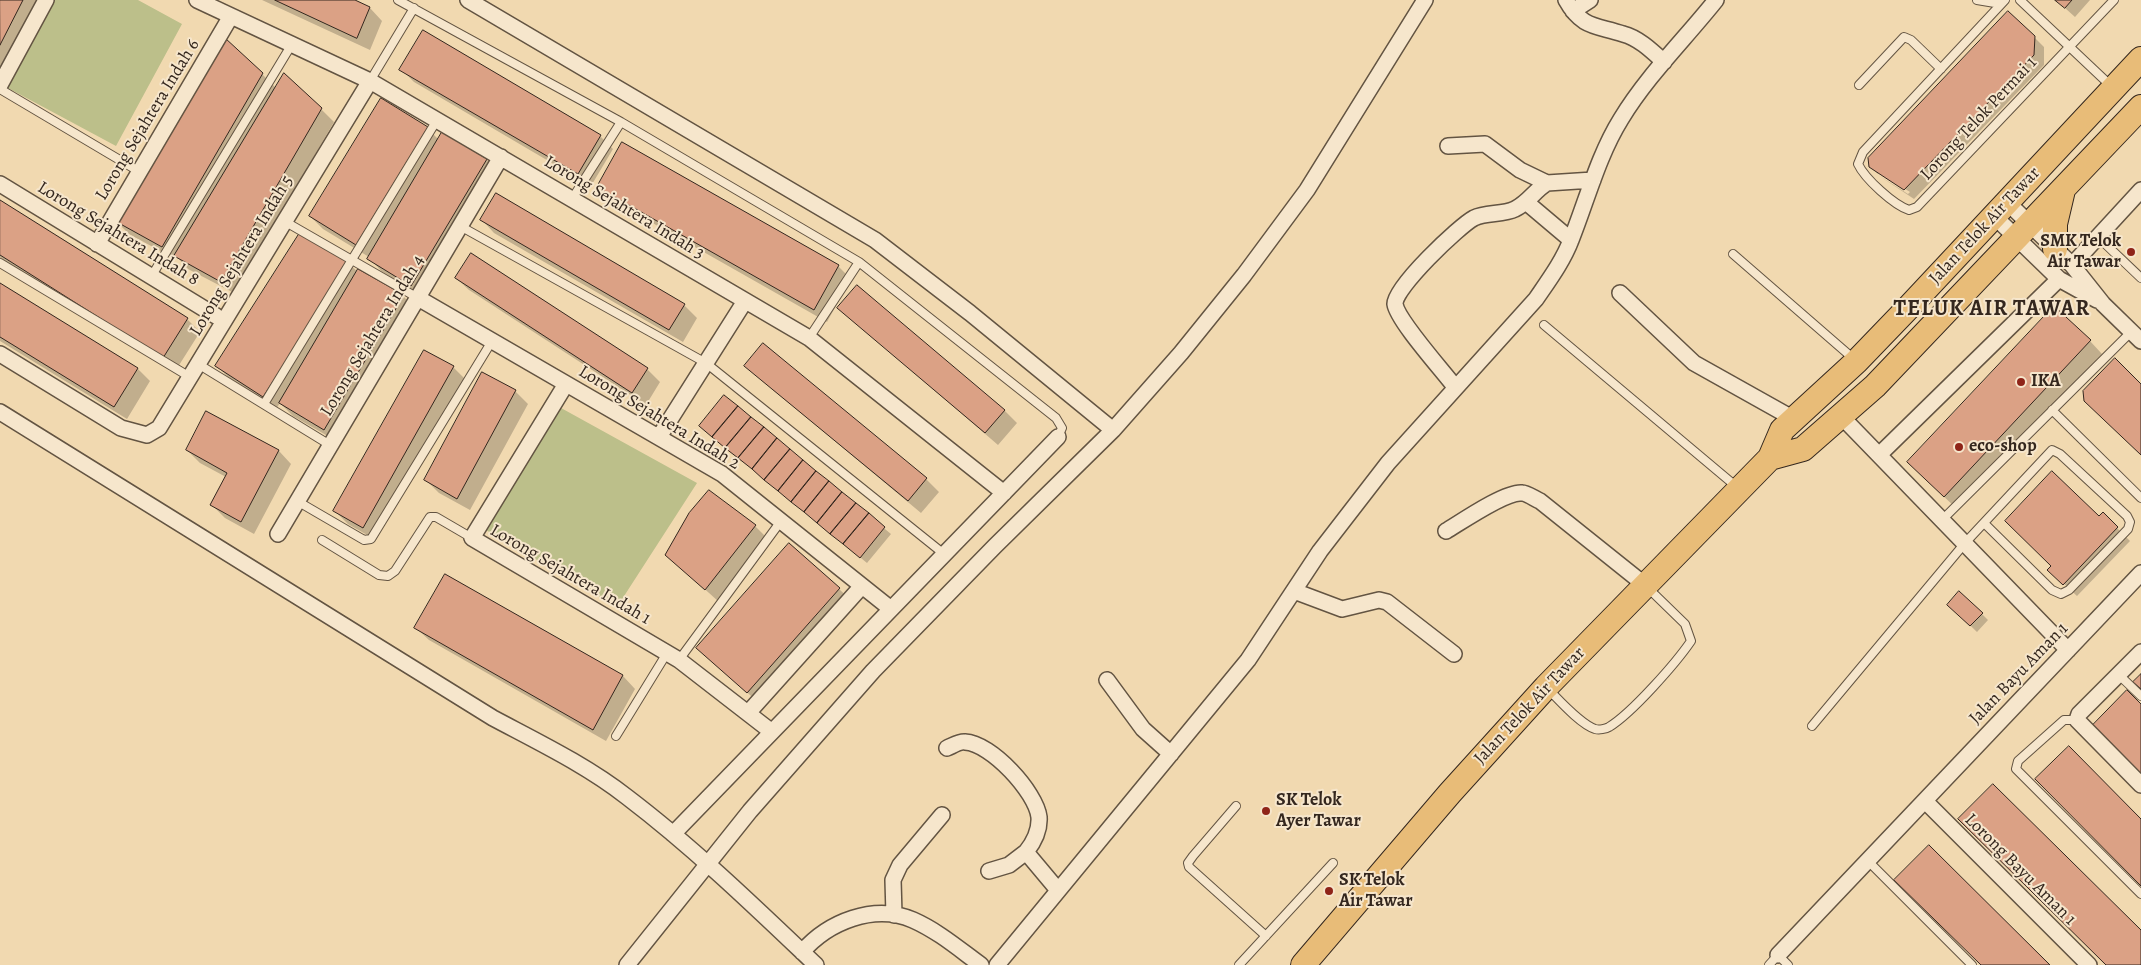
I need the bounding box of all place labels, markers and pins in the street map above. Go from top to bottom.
place label: SMK Telok Air Tawar [2040,231,2121,274]
marker: SMK Telok Air Tawar [2125,246,2137,258]
place label: IKA [2031,371,2060,393]
marker: IKA [2015,376,2027,388]
place label: eco-shop [1969,436,2037,458]
marker: eco-shop [1953,441,1965,453]
place label: SK Telok Ayer Tawar [1276,790,1361,832]
marker: SK Telok Ayer Tawar [1260,805,1272,817]
place label: SK Telok Air Tawar [1339,870,1413,912]
marker: SK Telok Air Tawar [1323,885,1335,897]

